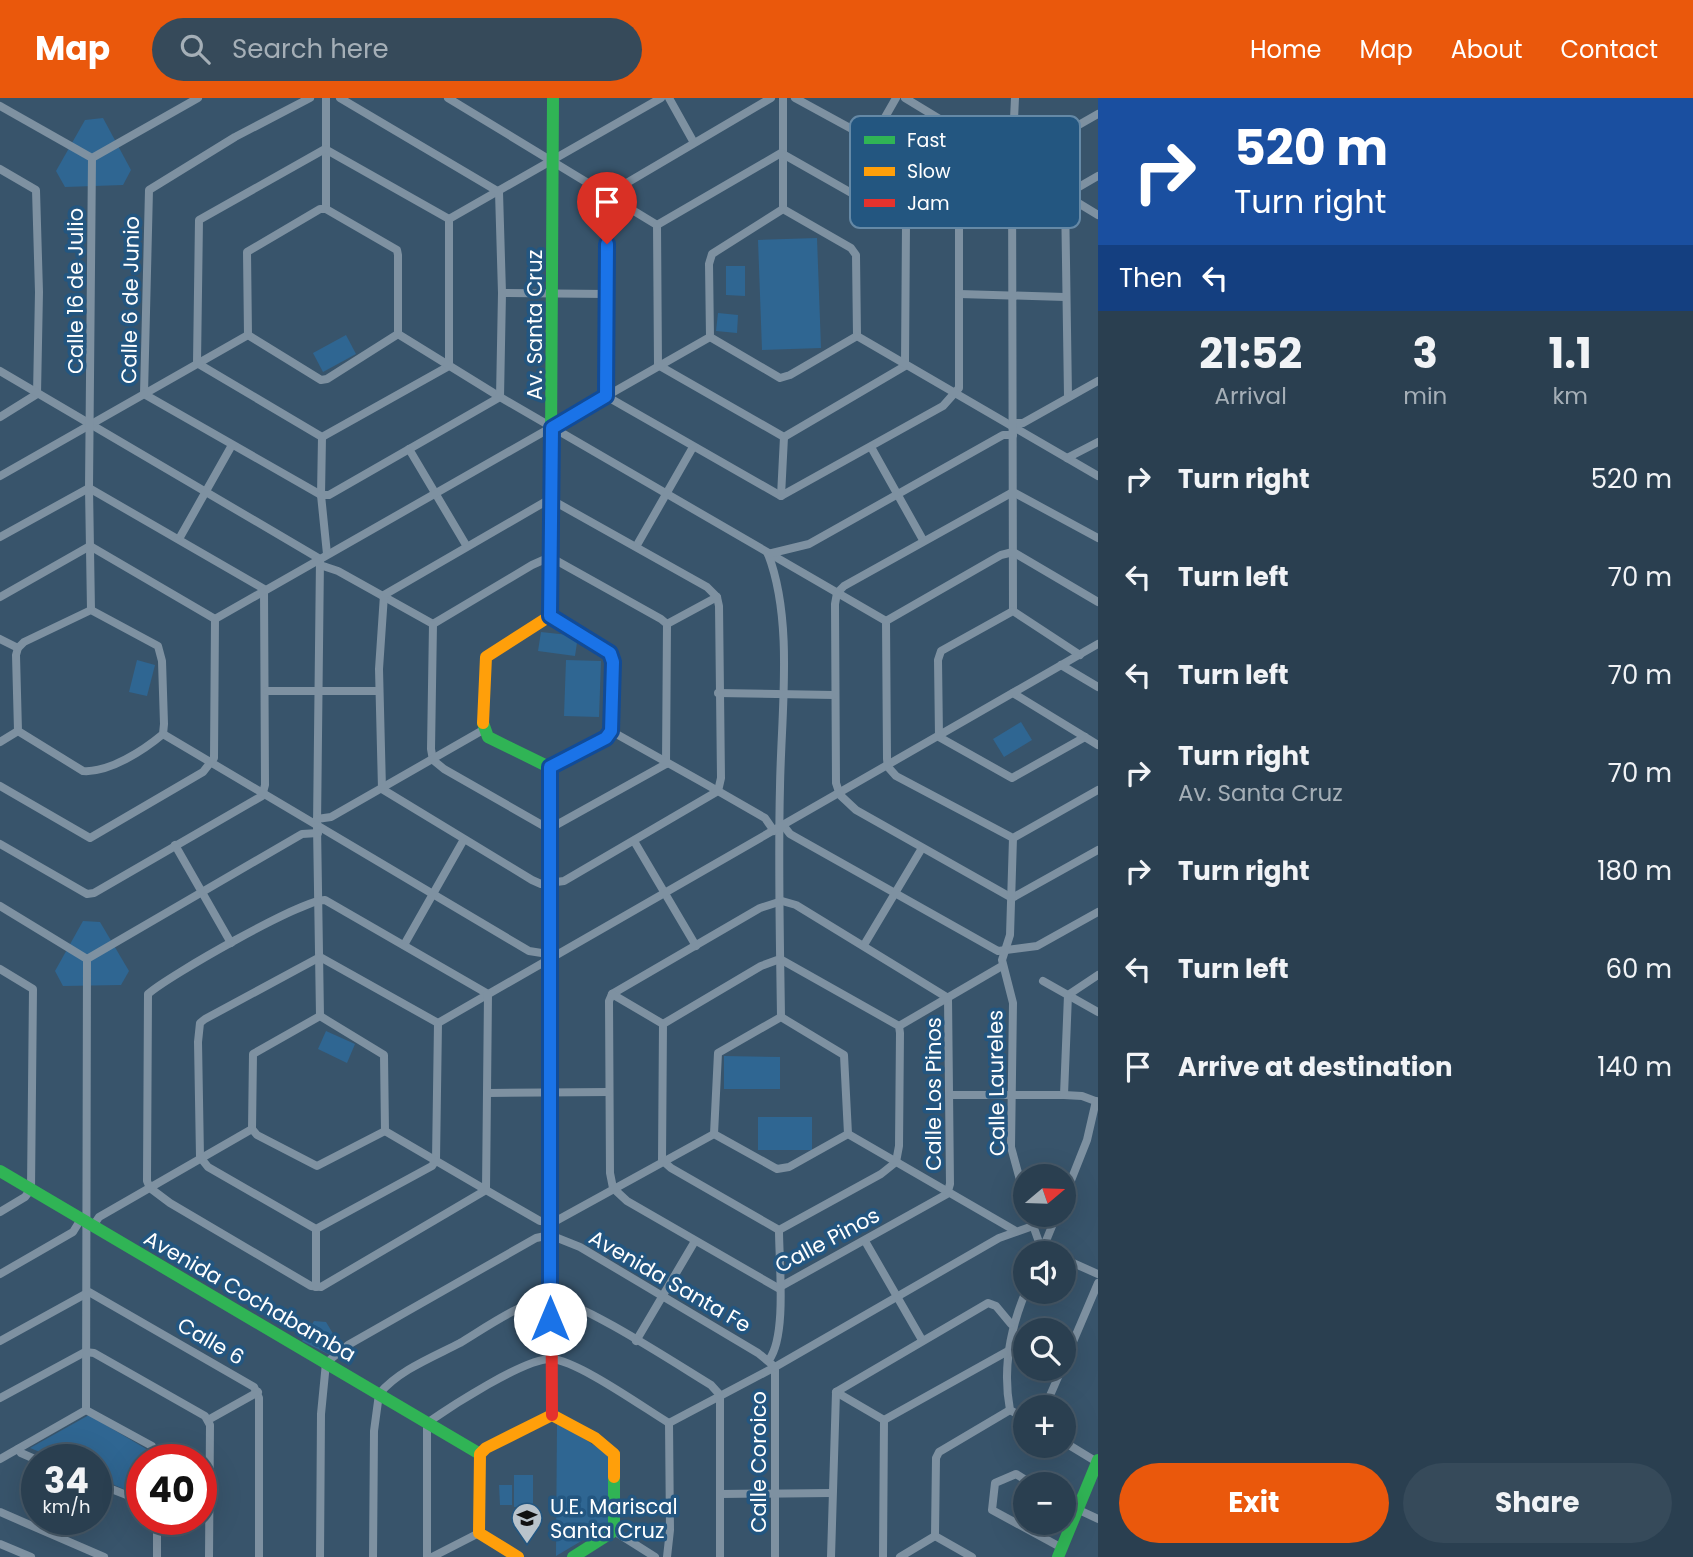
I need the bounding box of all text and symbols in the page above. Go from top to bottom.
search box [152,18,642,81]
text: Map [35,25,110,72]
icon: search [176,30,214,68]
text: Search here [232,31,389,67]
text: Home [1250,33,1322,66]
text: Map [1360,33,1413,66]
text: About [1451,33,1522,66]
text: Contact [1560,33,1658,66]
text: 520 m [1234,114,1388,182]
legend [850,116,1080,228]
icon: right [1119,126,1210,217]
text: Fast [907,127,946,154]
text: Slow [907,158,951,185]
pin [577,172,637,244]
text: Turn right [1234,179,1386,224]
icon: arrive [588,183,626,221]
text: Jam [907,190,949,217]
street label: Calle 16 de Julio [61,208,90,374]
street label: Calle 6 de Junio [114,216,146,384]
street label: Av. Santa Cruz [520,250,549,400]
icon: left [1196,259,1234,297]
text: Then [1119,260,1182,296]
text: 21:52 [1199,324,1302,383]
text: 3 [1413,324,1438,383]
text: 1.1 [1548,324,1592,383]
text: Arrival [1214,380,1287,412]
text: min [1403,380,1447,412]
text: km [1552,380,1588,412]
icon: right [1119,460,1157,498]
text: Turn right [1178,461,1310,497]
text: 520 m [1591,461,1672,497]
icon: left [1119,558,1157,596]
text: Turn left [1178,559,1289,595]
text: 70 m [1608,559,1672,595]
icon: left [1119,656,1157,694]
text: Turn left [1178,657,1289,693]
text: 70 m [1608,657,1672,693]
text: Turn right [1178,738,1310,774]
icon: right [1119,754,1157,792]
text: 70 m [1608,755,1672,791]
text: Av. Santa Cruz [1178,777,1343,809]
icon: right [1119,852,1157,890]
text: Turn right [1178,853,1310,889]
text: 180 m [1597,853,1672,889]
icon: left [1119,950,1157,988]
text: Turn left [1178,951,1289,987]
text: 60 m [1605,951,1672,987]
street label: Calle Laureles [980,1010,1012,1156]
street label: Calle Los Pinos [919,1017,948,1171]
icon: arrive [1119,1048,1157,1086]
text: Arrive at destination [1178,1049,1453,1085]
text: 140 m [1597,1049,1672,1085]
north arrow [1013,1164,1076,1227]
map controls [1013,1164,1076,1535]
street label: Calle Pinos [770,1200,884,1280]
street label: Avenida Cochabamba [139,1223,361,1369]
street label: Avenida Santa Fe [584,1223,756,1339]
button: sound [1013,1241,1076,1304]
position arrow [513,1282,587,1356]
street label: Calle 6 [172,1310,250,1372]
button: search [1013,1318,1076,1381]
street label: Calle Coroico [744,1391,773,1533]
button: + [1013,1395,1076,1458]
speed limit sign: 40 [126,1444,217,1535]
text: 34 [44,1456,89,1505]
button: Exit [1119,1463,1389,1543]
button: Share [1403,1463,1672,1543]
button: − [1013,1472,1076,1535]
place label: U.E. Mariscal Santa Cruz [550,1492,678,1545]
text: km/h [43,1494,90,1519]
school or university icon: U.E. Mariscal Santa Cruz [510,1501,544,1545]

